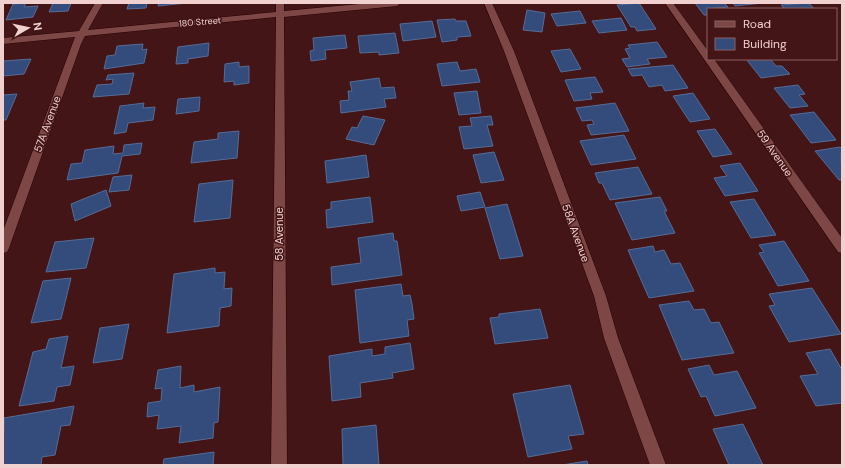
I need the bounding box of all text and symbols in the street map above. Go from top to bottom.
north arrow [8,8,48,48]
legend [707,8,837,60]
street label: 180 Street [178,14,222,30]
text: Road [743,16,771,32]
text: N [30,21,45,31]
text: Building [743,36,787,52]
street label: 57A Avenue [30,94,64,154]
street label: 59 Avenue [754,127,796,179]
street label: 58A Avenue [559,202,593,264]
street label: 58 Avenue [272,207,286,261]

